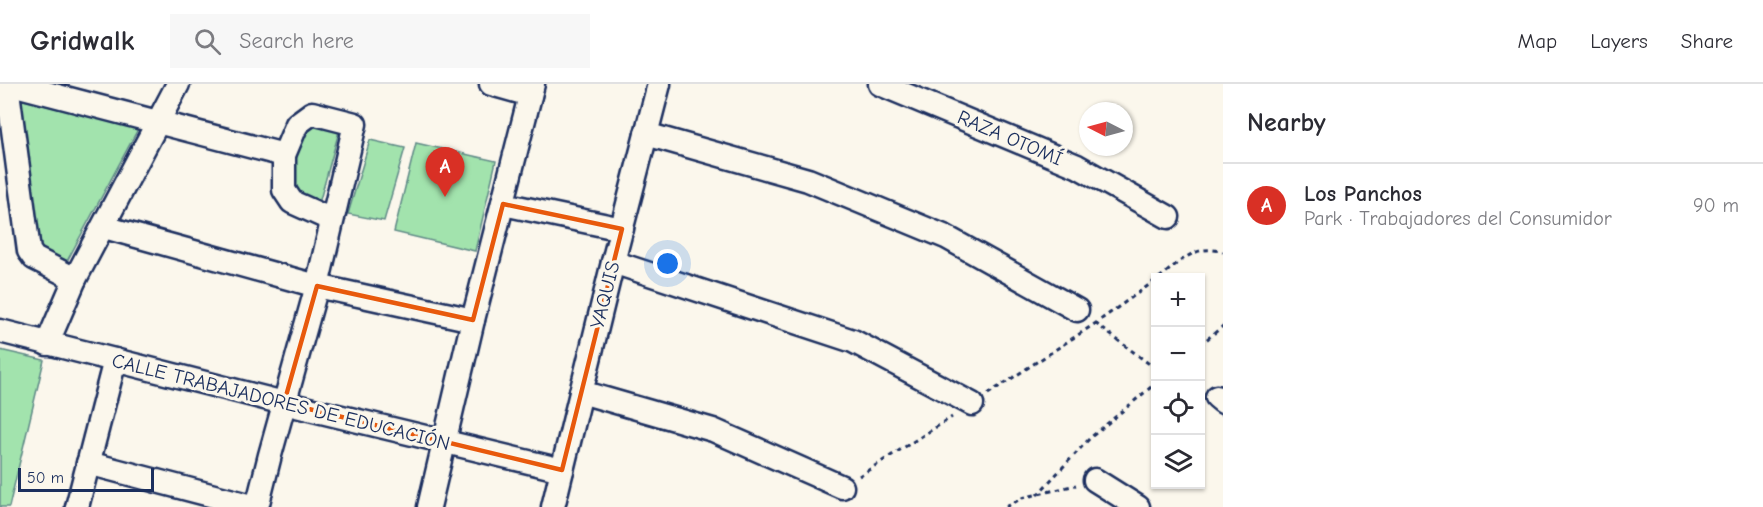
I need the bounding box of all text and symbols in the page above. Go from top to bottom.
search box [170,14,590,68]
text: Gridwalk [30,25,134,57]
icon: search [191,25,224,58]
text: Search here [239,28,354,54]
text: Map [1518,29,1557,53]
text: Layers [1590,29,1648,53]
text: Share [1681,29,1733,53]
north arrow [1079,102,1133,156]
street label: RAZA OTOMÍ [954,106,1066,171]
text: Nearby [1247,108,1326,138]
pin: A [426,147,464,197]
text: Los Panchos [1304,181,1422,207]
text: A [1261,194,1272,217]
text: 90 m [1693,194,1739,217]
text: Park · Trabajadores del Consumidor [1304,207,1612,230]
your location [653,249,682,278]
street label: YAQUIS [586,259,624,331]
map controls [1151,273,1205,489]
button: + [1151,273,1205,327]
button: − [1151,327,1205,381]
street label: CALLE TRABAJADORES DE EDUCACIÓN [110,348,453,455]
button: locate [1151,381,1205,435]
button: layers [1151,435,1205,489]
scale bar [18,465,154,492]
text: 50 m [27,469,64,487]

